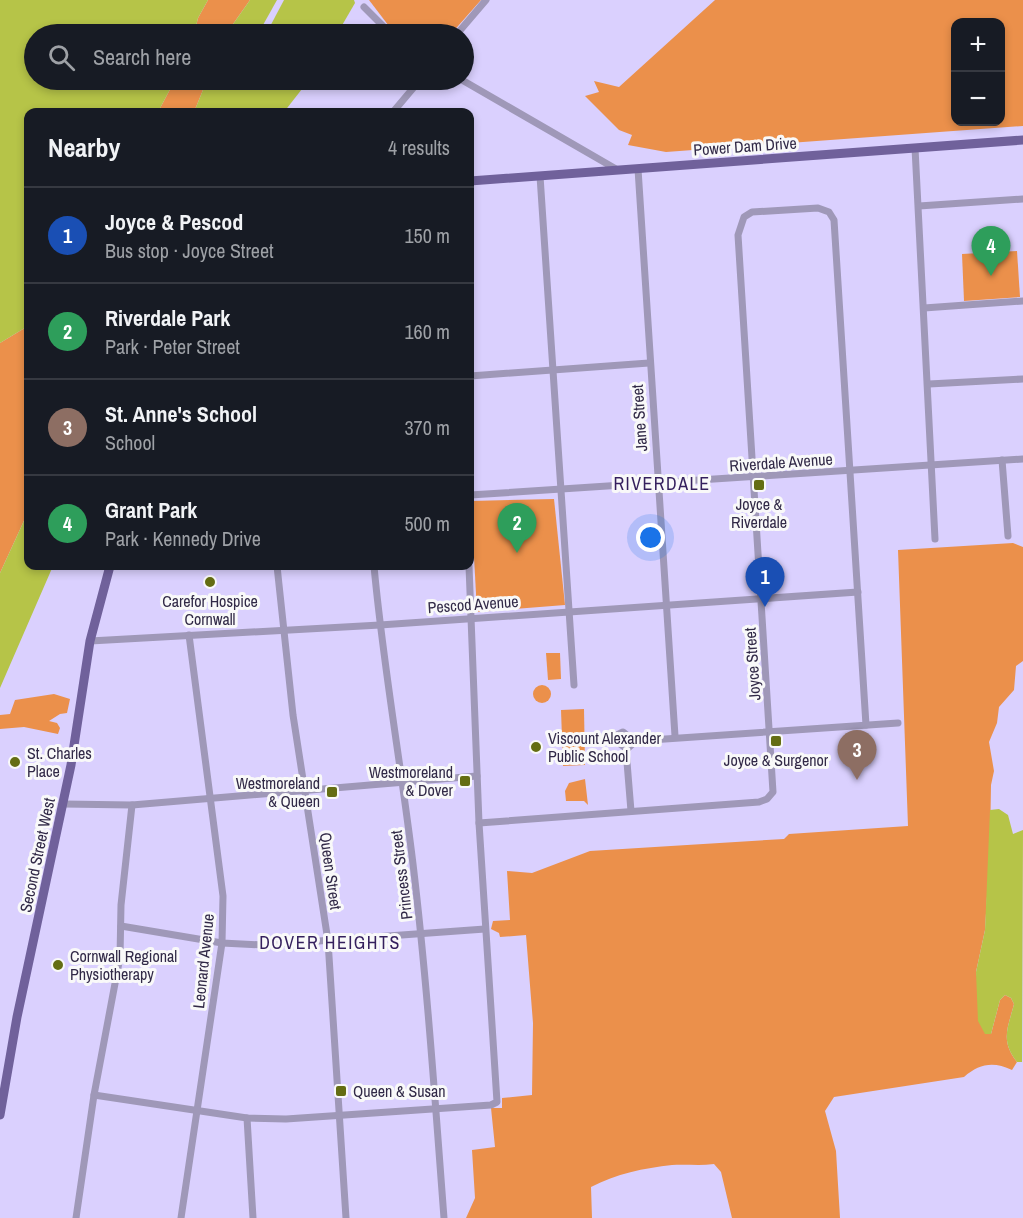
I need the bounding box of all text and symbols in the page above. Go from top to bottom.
map controls [951,18,1005,126]
button: + [951,18,1005,72]
search box [24,24,474,90]
icon: search [45,41,78,74]
text: Search here [93,42,191,72]
button: − [951,72,1005,126]
text: Nearby [48,130,120,165]
street label: Power Dam Drive [693,131,797,161]
text: 4 results [388,134,450,161]
text: Joyce & Pescod [105,207,243,237]
text: 1 [63,222,72,249]
text: 150 m [404,222,450,249]
pin: 4 [972,226,1010,276]
text: Bus stop · Joyce Street [105,237,274,264]
text: Riverdale Park [105,303,230,333]
text: 2 [63,318,72,345]
text: 160 m [404,318,450,345]
text: Park · Peter Street [105,333,240,360]
street label: Jane Street [626,383,652,452]
text: St. Anne's School [105,399,257,429]
text: 3 [63,414,72,441]
text: 370 m [404,414,450,441]
text: School [105,429,155,456]
street label: Riverdale Avenue [729,447,833,477]
district label: RIVERDALE [613,471,711,496]
marker: Joyce & Riverdale [752,478,766,492]
place label: Joyce & Riverdale [731,493,787,533]
text: Grant Park [105,495,197,525]
pin: 2 [498,504,536,553]
text: 4 [63,510,72,537]
text: 500 m [404,510,450,537]
your location [636,523,665,552]
text: Park · Kennedy Drive [105,525,261,552]
pin: 1 [746,558,784,607]
marker: Carefor Hospice Cornwall [203,575,217,589]
place label: Carefor Hospice Cornwall [162,590,258,630]
street label: Pescod Avenue [427,590,519,618]
street label: Joyce Street [738,627,766,701]
place label: Viscount Alexander Public School [548,727,661,767]
pin: 3 [838,730,876,780]
marker: Joyce & Surgenor [769,734,783,748]
marker: Viscount Alexander Public School [529,740,543,754]
place label: St. Charles Place [27,742,92,782]
place label: Joyce & Surgenor [724,749,829,771]
marker: St. Charles Place [8,755,22,769]
place label: Westmoreland & Dover [369,761,454,801]
place label: Westmoreland & Queen [236,772,320,812]
marker: Westmoreland & Dover [458,774,472,788]
marker: Westmoreland & Queen [325,785,339,799]
street label: Second Street West [14,795,60,914]
street label: Princess Street [385,829,417,921]
street label: Queen Street [315,831,347,912]
street label: Leonard Avenue [187,912,219,1010]
district label: DOVER HEIGHTS [259,930,401,955]
place label: Cornwall Regional Physiotherapy [70,945,177,985]
marker: Cornwall Regional Physiotherapy [51,958,65,972]
place label: Queen & Susan [353,1080,446,1102]
marker: Queen & Susan [334,1084,348,1098]

